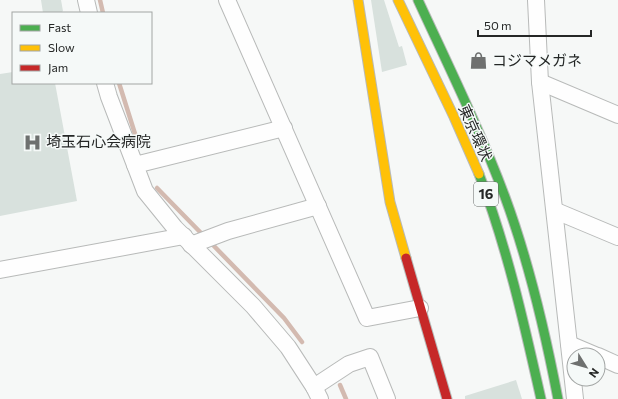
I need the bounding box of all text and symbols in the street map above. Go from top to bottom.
legend [12,12,152,84]
scale bar [478,12,591,38]
text: 50 m [484,18,512,32]
text: Fast [48,20,71,34]
text: Slow [48,40,75,54]
shop icon: コジマメガネ [469,51,489,71]
place label: コジマメガネ [492,51,582,69]
text: Jam [48,60,68,75]
street label: 東京環状 [455,102,496,164]
hospital icon: 埼玉石心会病院 [23,132,43,152]
place label: 埼玉石心会病院 [46,132,151,150]
road number: 16 [474,182,498,206]
north arrow [566,347,606,387]
text: N [587,366,602,381]

